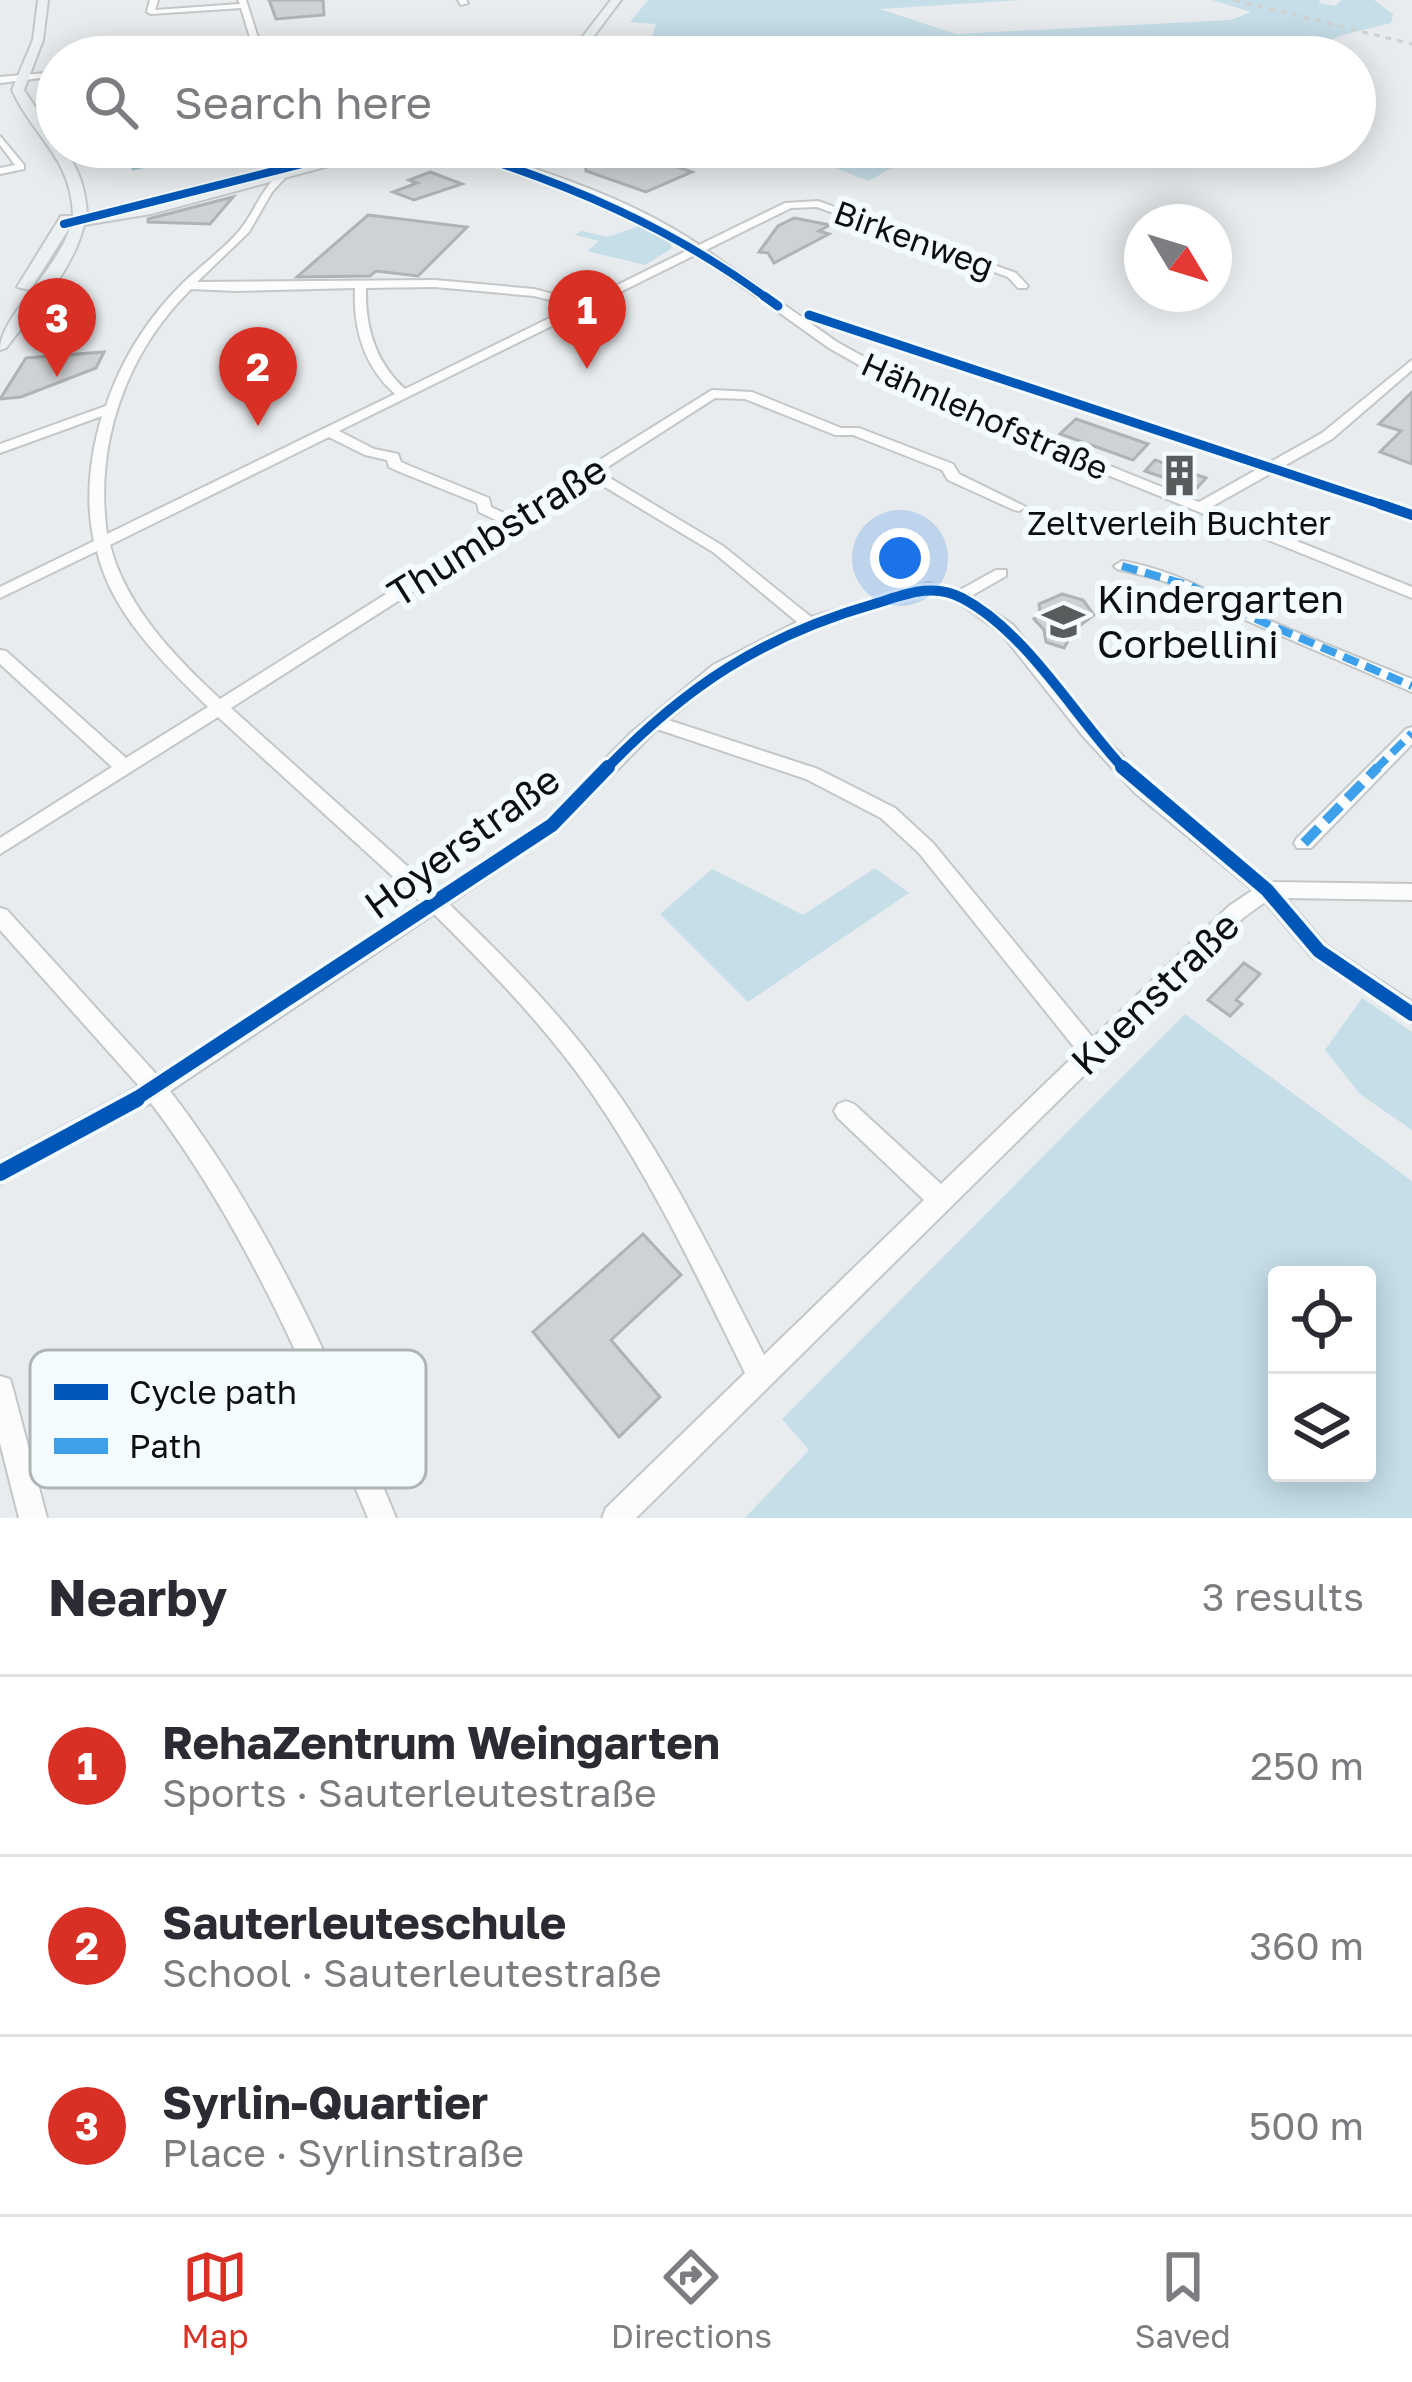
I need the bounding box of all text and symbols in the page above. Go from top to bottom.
search box [36,36,1376,168]
icon: search [78,69,144,135]
text: Search here [174,75,432,129]
street label: Birkenweg [829,192,999,285]
north arrow [1124,204,1232,312]
pin: 1 [548,270,626,369]
pin: 3 [18,278,96,377]
pin: 2 [219,327,297,426]
street label: Hähnlehofstraße [856,344,1114,487]
street label: Thumbstraße [379,445,615,616]
building icon: Zeltverleih Buchter [1156,452,1202,498]
place label: Zeltverleih Buchter [1027,503,1331,542]
your location [870,528,930,588]
place label: Kindergarten Corbellini [1097,575,1344,667]
school or university icon: Kindergarten Corbellini [1040,598,1086,644]
street label: Hoyerstraße [355,755,568,928]
street label: Kuenstraße [1061,901,1248,1084]
map controls [1268,1266,1376,1482]
button: locate [1268,1266,1376,1374]
legend [30,1350,426,1488]
text: Cycle path [129,1372,297,1411]
button: layers [1268,1374,1376,1482]
text: Path [129,1426,202,1465]
text: Nearby [48,1566,227,1627]
text: 3 results [1202,1573,1364,1620]
text: RehaZentrum Weingarten [162,1715,720,1769]
text: 1 [77,1742,97,1789]
text: 250 m [1250,1742,1364,1789]
text: Sports · Sauterleutestraße [162,1769,657,1816]
text: Sauterleuteschule [162,1895,566,1949]
text: 2 [75,1922,99,1969]
text: 360 m [1249,1922,1364,1969]
text: School · Sauterleutestraße [162,1949,662,1996]
text: Syrlin-Quartier [162,2075,488,2129]
text: 3 [75,2102,99,2149]
text: 500 m [1249,2102,1364,2149]
text: Place · Syrlinstraße [162,2129,524,2176]
tab: Map [181,2244,249,2355]
tab: Directions [611,2244,772,2355]
tab: Saved [1134,2244,1231,2355]

